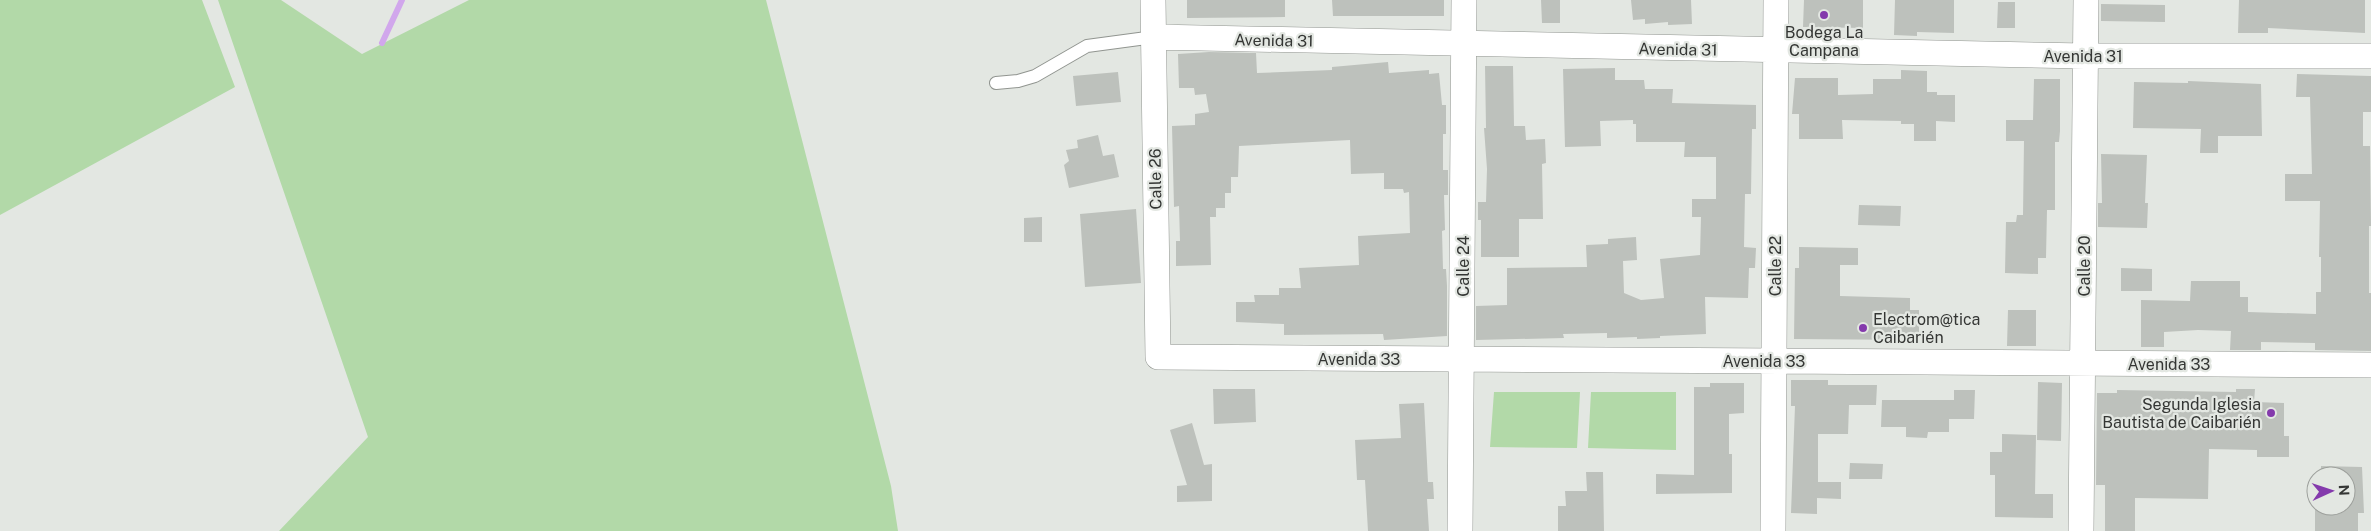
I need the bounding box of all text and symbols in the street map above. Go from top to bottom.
marker: Bodega La Campana [1818,9,1830,21]
place label: Bodega La Campana [1785,23,1863,60]
street label: Avenida 31 [1234,30,1314,51]
street label: Avenida 31 [1638,39,1718,60]
street label: Avenida 31 [2043,47,2123,66]
street label: Calle 26 [1145,148,1166,210]
street label: Calle 24 [1454,235,1473,297]
street label: Calle 20 [2075,235,2094,296]
street label: Calle 22 [1766,236,1785,296]
place label: Electrom@tica Caibarién [1873,310,1980,347]
marker: Electrom@tica Caibarién [1857,322,1869,334]
street label: Avenida 33 [1318,350,1400,369]
street label: Avenida 33 [1723,352,1805,371]
street label: Avenida 33 [2128,355,2210,374]
place label: Segunda Iglesia Bautista de Caibarién [2102,395,2261,432]
marker: Segunda Iglesia Bautista de Caibarién [2265,407,2277,419]
north arrow [2306,466,2356,516]
text: N [2336,484,2352,496]

